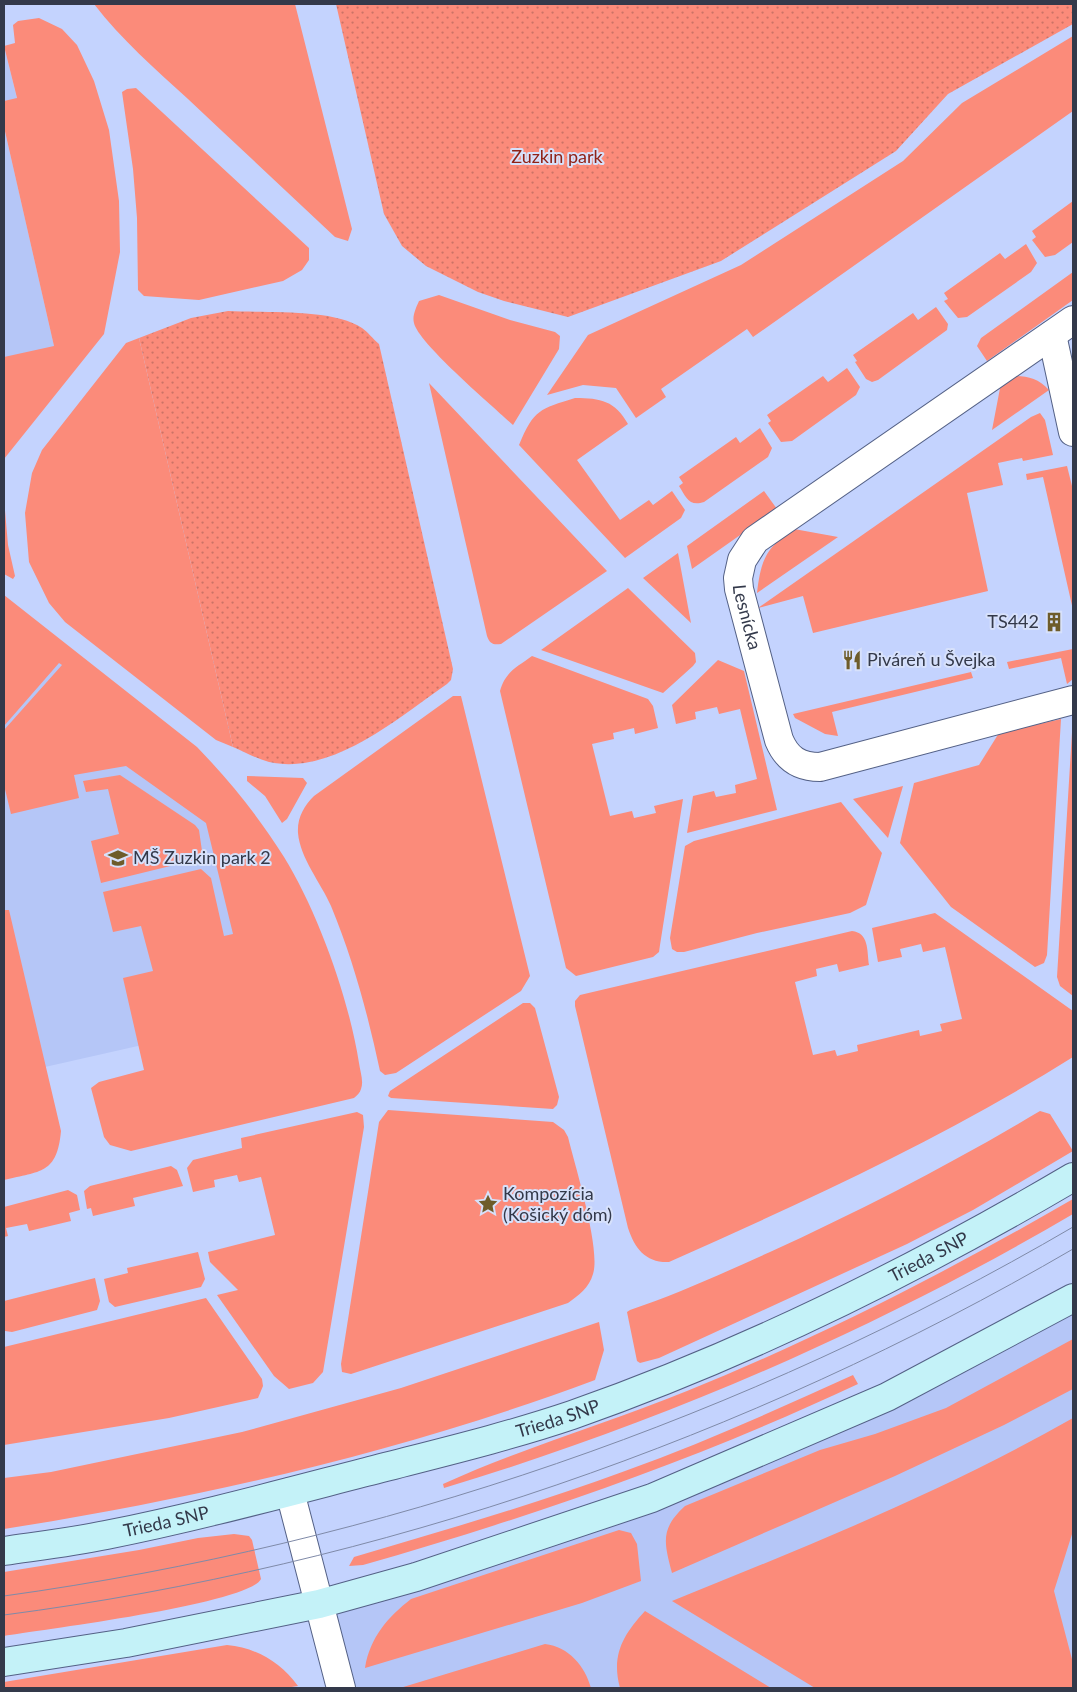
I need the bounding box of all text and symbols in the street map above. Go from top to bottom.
park label: Zuzkin park [511,145,604,167]
street label: Lesnícka [729,583,767,652]
place label: TS442 [987,610,1039,632]
building icon: TS442 [1043,611,1065,633]
place label: Piváreň u Švejka [867,648,995,670]
restaurant icon: Piváreň u Švejka [841,649,863,671]
place label: MŠ Zuzkin park 2 [133,846,271,868]
school or university icon: MŠ Zuzkin park 2 [107,847,129,869]
place label: Kompozícia (Košický dóm) [503,1182,612,1225]
place icon: Kompozícia (Košický dóm) [477,1193,499,1215]
street label: Trieda SNP [885,1226,972,1286]
street label: Trieda SNP [513,1394,603,1442]
street label: Trieda SNP [121,1500,211,1541]

